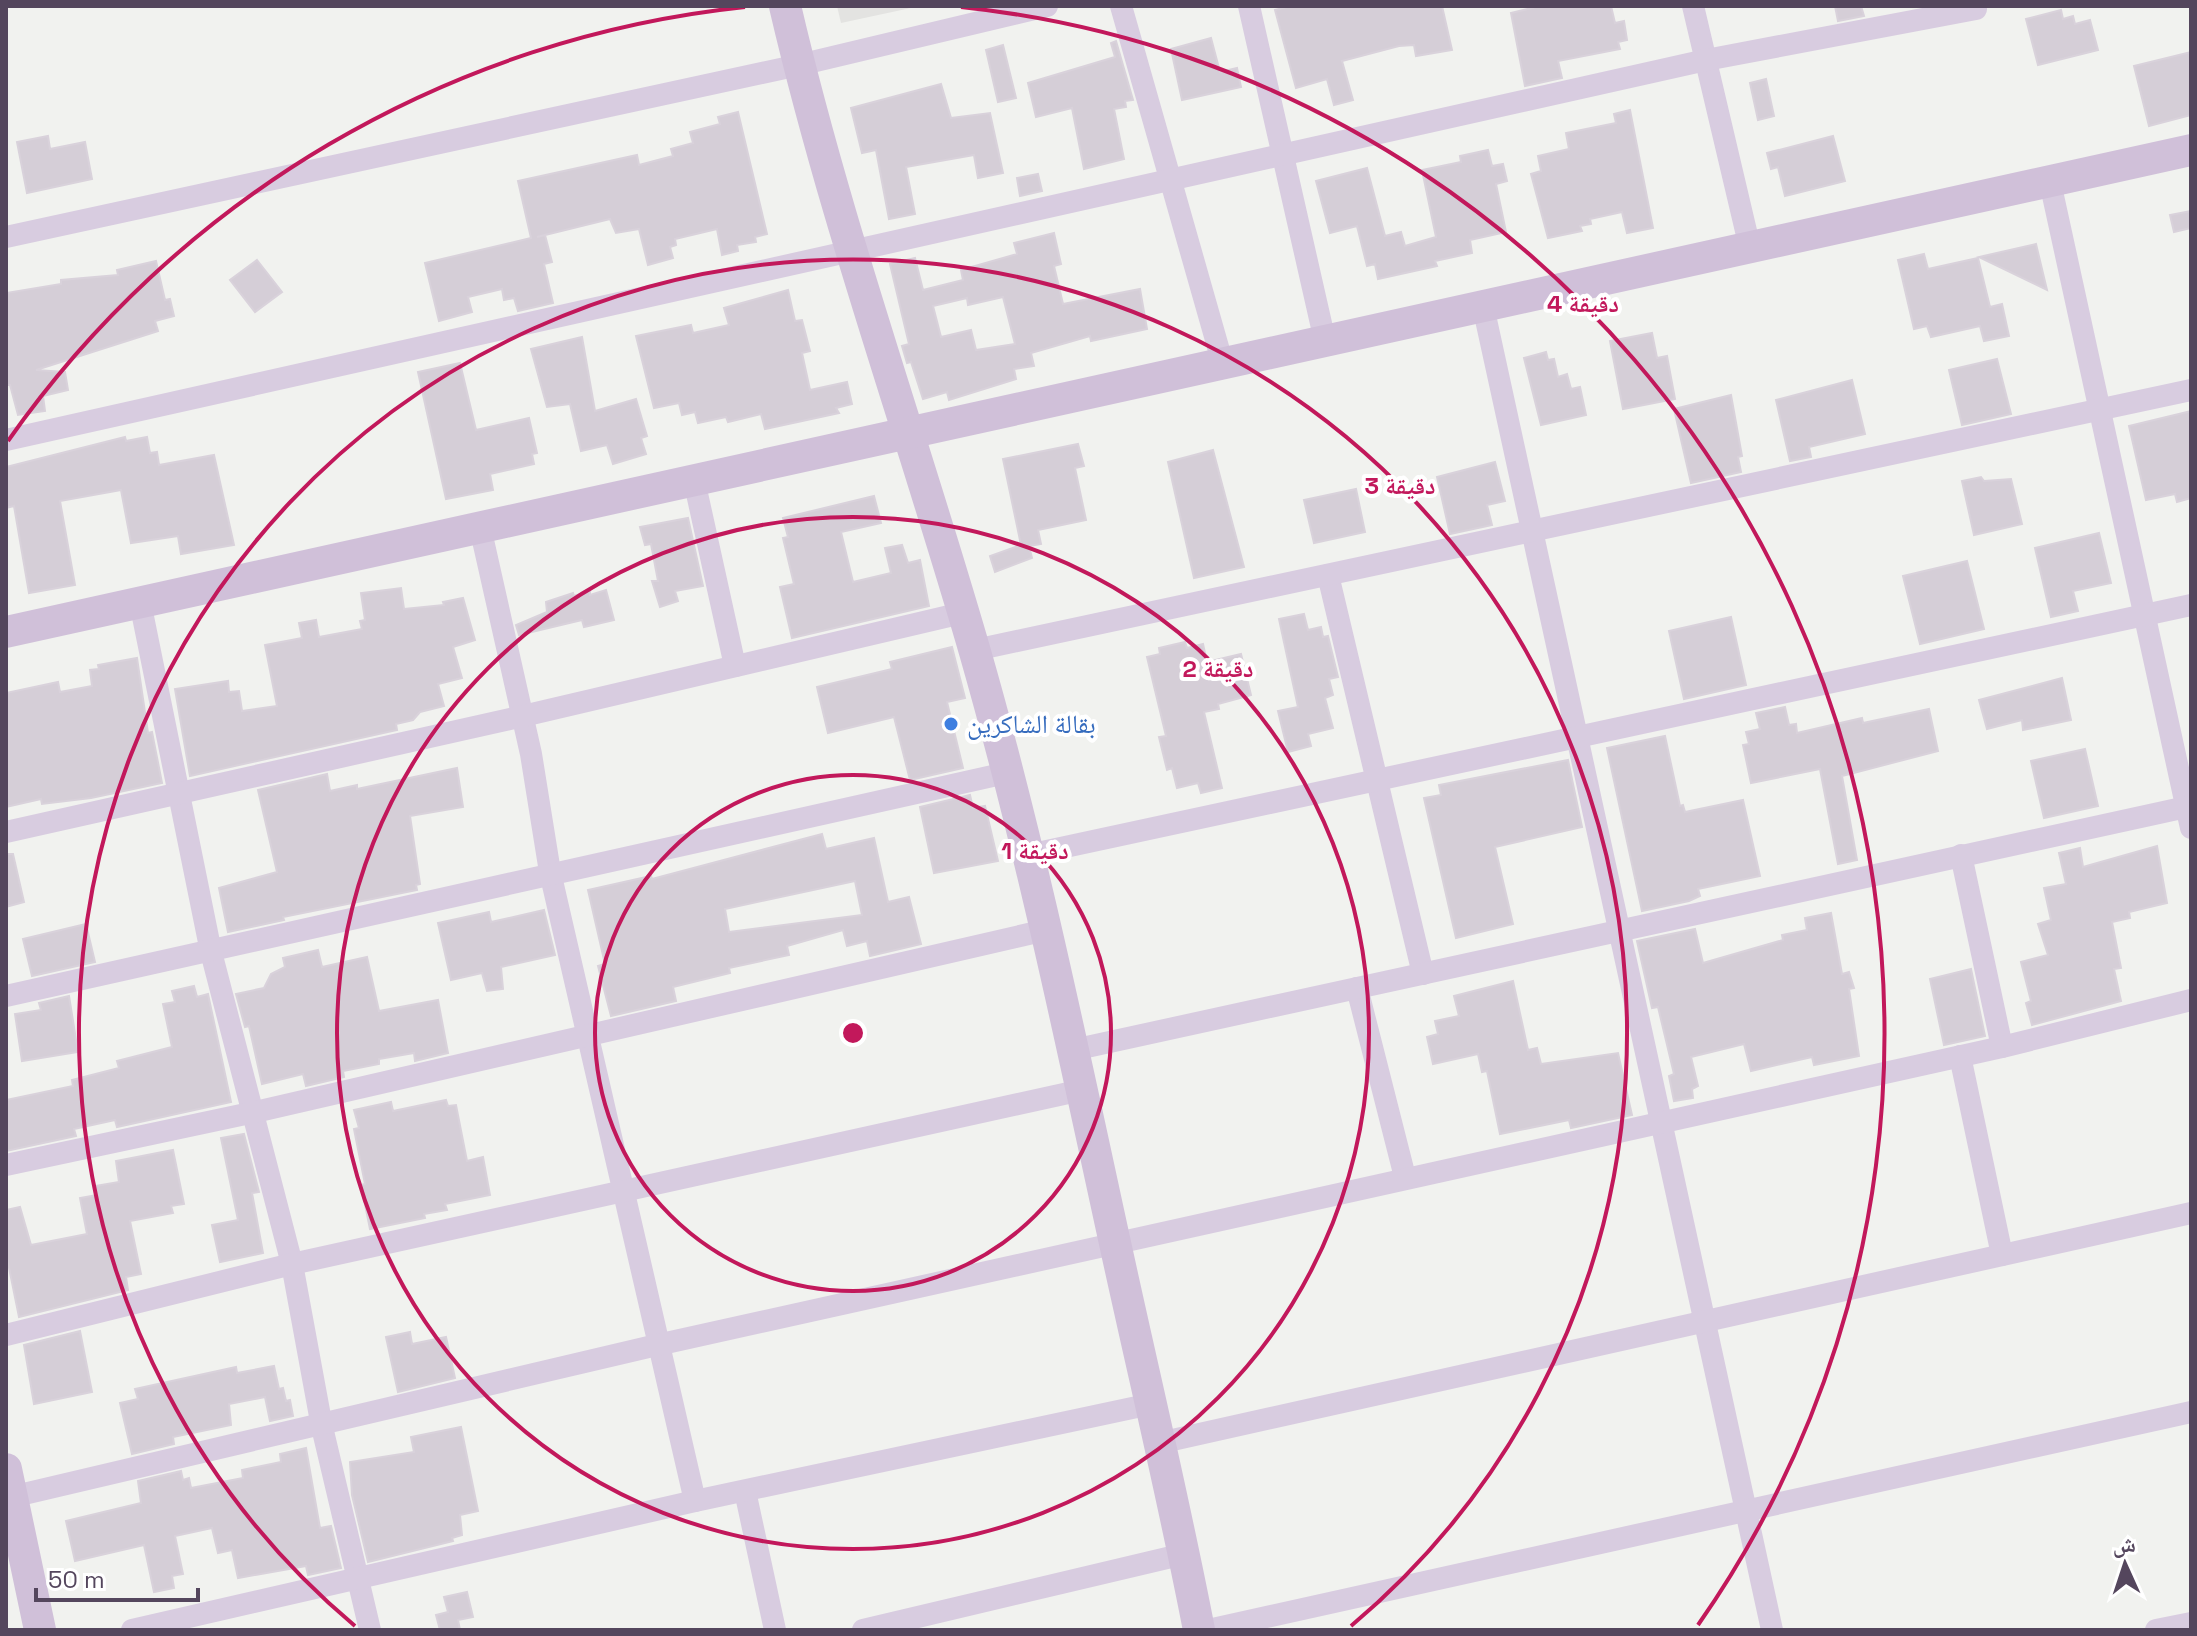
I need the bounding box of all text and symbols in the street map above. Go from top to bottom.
text: 4 دقيقة [1547,288,1619,319]
text: 3 دقيقة [1364,470,1436,501]
text: 2 دقيقة [1183,653,1253,684]
place label: بقالة الشاكرين [967,707,1096,741]
marker: بقالة الشاكرين [942,715,960,733]
text: 1 دقيقة [1001,835,1069,866]
centre of rings [839,1019,867,1047]
north arrow [2085,1524,2165,1604]
text: ش [2112,1529,2136,1559]
scale bar [36,1552,198,1602]
text: 50 m [48,1564,105,1595]

